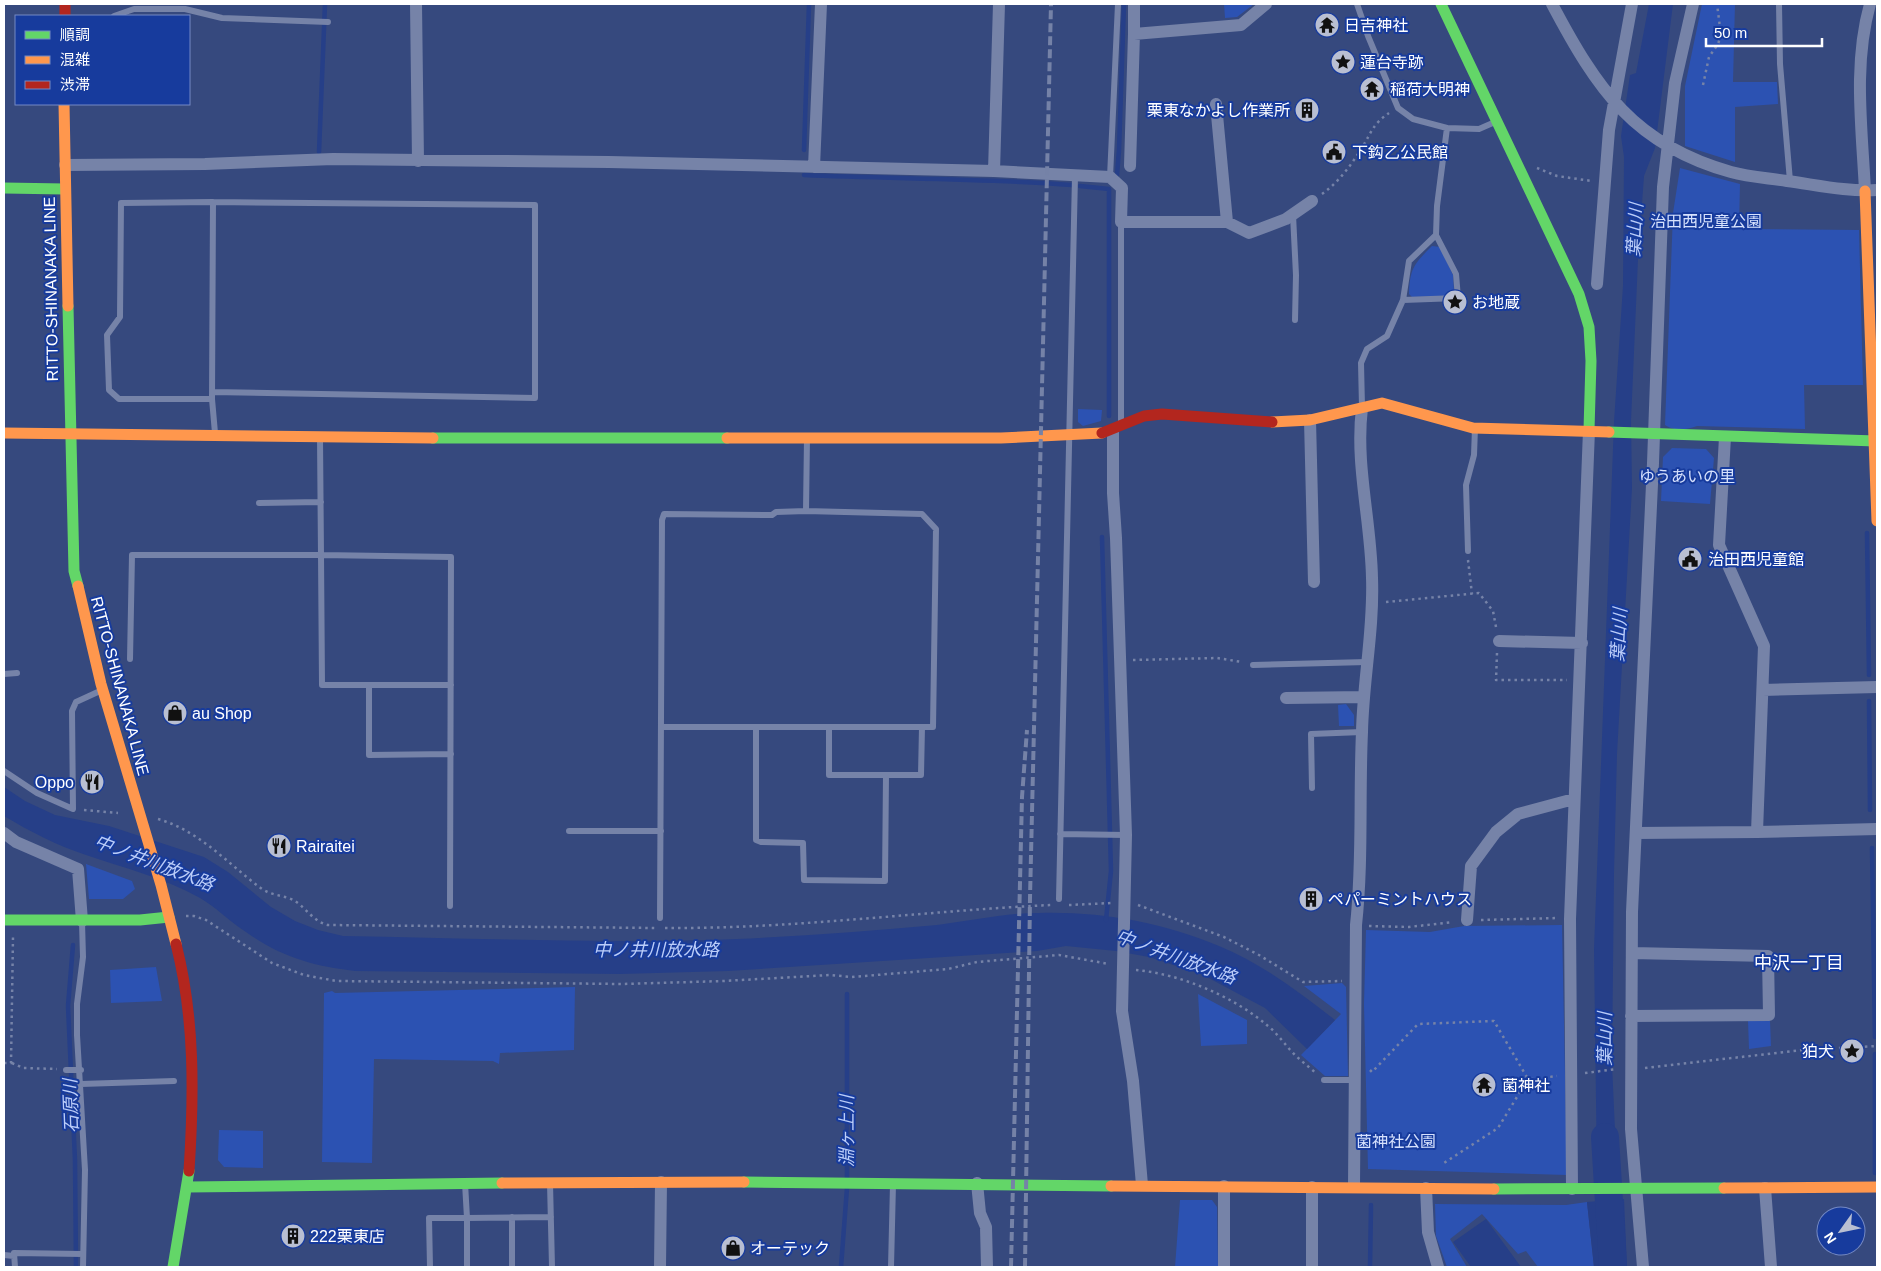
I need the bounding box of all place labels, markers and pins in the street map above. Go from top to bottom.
temple icon: 日吉神社 [1314,12,1340,38]
place label: 日吉神社 [1344,17,1408,34]
place icon: 蓮台寺跡 [1330,49,1356,75]
place label: 蓮台寺跡 [1360,54,1424,71]
temple icon: 稲荷大明神 [1359,76,1385,102]
place label: 稲荷大明神 [1390,81,1470,98]
building icon: 栗東なかよし作業所 [1294,97,1320,123]
place label: 栗東なかよし作業所 [1147,102,1290,119]
public building icon: 下鈎乙公民館 [1321,139,1347,165]
place label: 下鈎乙公民館 [1352,144,1448,161]
place icon: お地蔵 [1442,289,1468,315]
place label: お地蔵 [1472,294,1520,311]
public building icon: 治田西児童館 [1677,546,1703,572]
place label: 治田西児童館 [1708,551,1804,568]
shop icon: au Shop [162,700,188,726]
place label: au Shop [192,705,252,722]
restaurant icon: Oppo [79,769,105,795]
place label: Oppo [35,774,74,791]
restaurant icon: Rairaitei [266,833,292,859]
place label: Rairaitei [296,838,355,855]
building icon: ペパーミントハウス [1298,886,1324,912]
place label: ペパーミントハウス [1328,891,1472,908]
place icon: 狛犬 [1839,1038,1865,1064]
place label: 狛犬 [1802,1043,1834,1060]
temple icon: 菌神社 [1471,1072,1497,1098]
place label: 菌神社 [1502,1077,1550,1094]
building icon: 222栗東店 [280,1223,306,1249]
place label: 222栗東店 [310,1228,385,1245]
shop icon: オーテック [720,1235,746,1261]
place label: オーテック [750,1240,830,1257]

